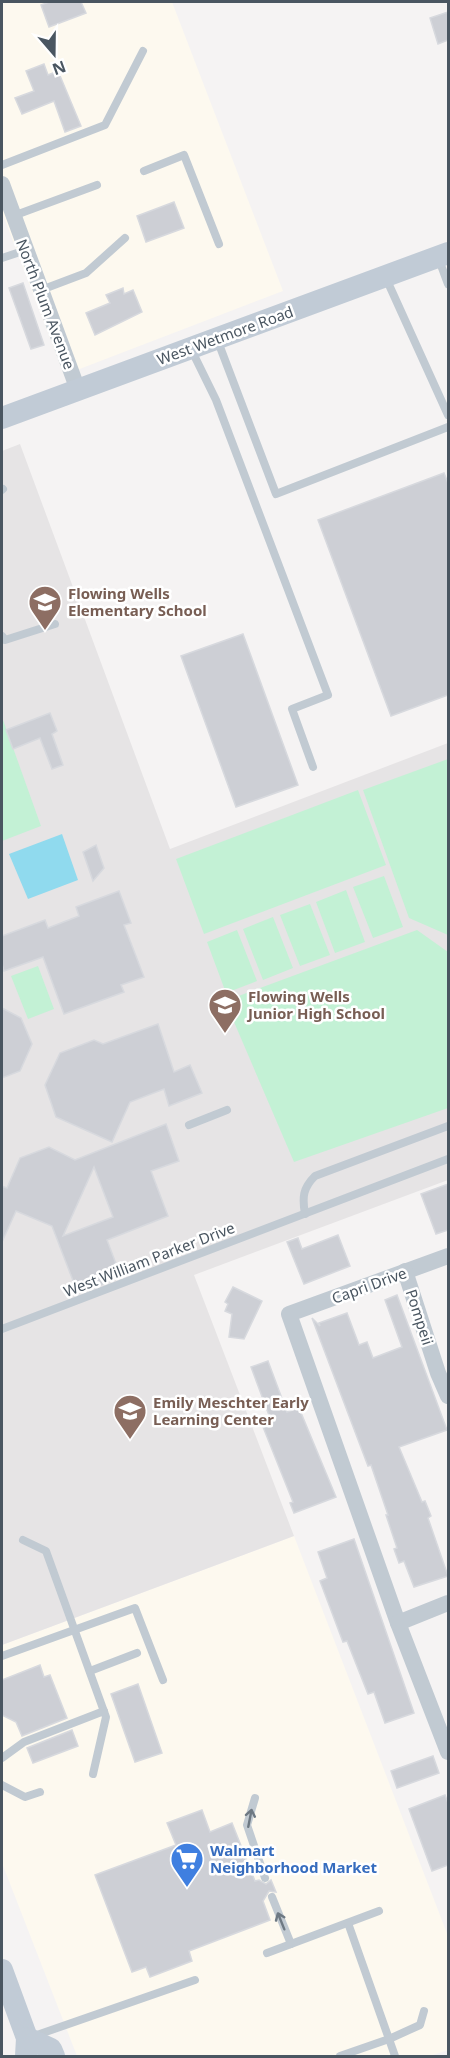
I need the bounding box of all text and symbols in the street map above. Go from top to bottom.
north arrow [24,24,84,84]
text: N [49,56,69,81]
street label: North Plum Avenue [12,236,80,372]
street label: West Wetmore Road [154,301,296,369]
place label: Flowing Wells Elementary School [68,583,207,620]
school or university icon: Flowing Wells Elementary School [27,584,63,631]
place label: Flowing Wells Junior High School [246,986,385,1023]
school or university icon: Flowing Wells Junior High School [207,987,243,1034]
street label: West William Parker Drive [61,1217,237,1301]
street label: Capri Drive [329,1262,409,1308]
street label: Pompeii [402,1287,438,1347]
place label: Emily Meschter Early Learning Center [153,1392,309,1429]
school or university icon: Emily Meschter Early Learning Center [112,1393,148,1440]
one-way arrow [245,1809,256,1828]
place label: Walmart Neighborhood Market [210,1840,377,1877]
supermarket icon: Walmart Neighborhood Market [169,1841,205,1888]
one-way arrow [275,1912,286,1930]

